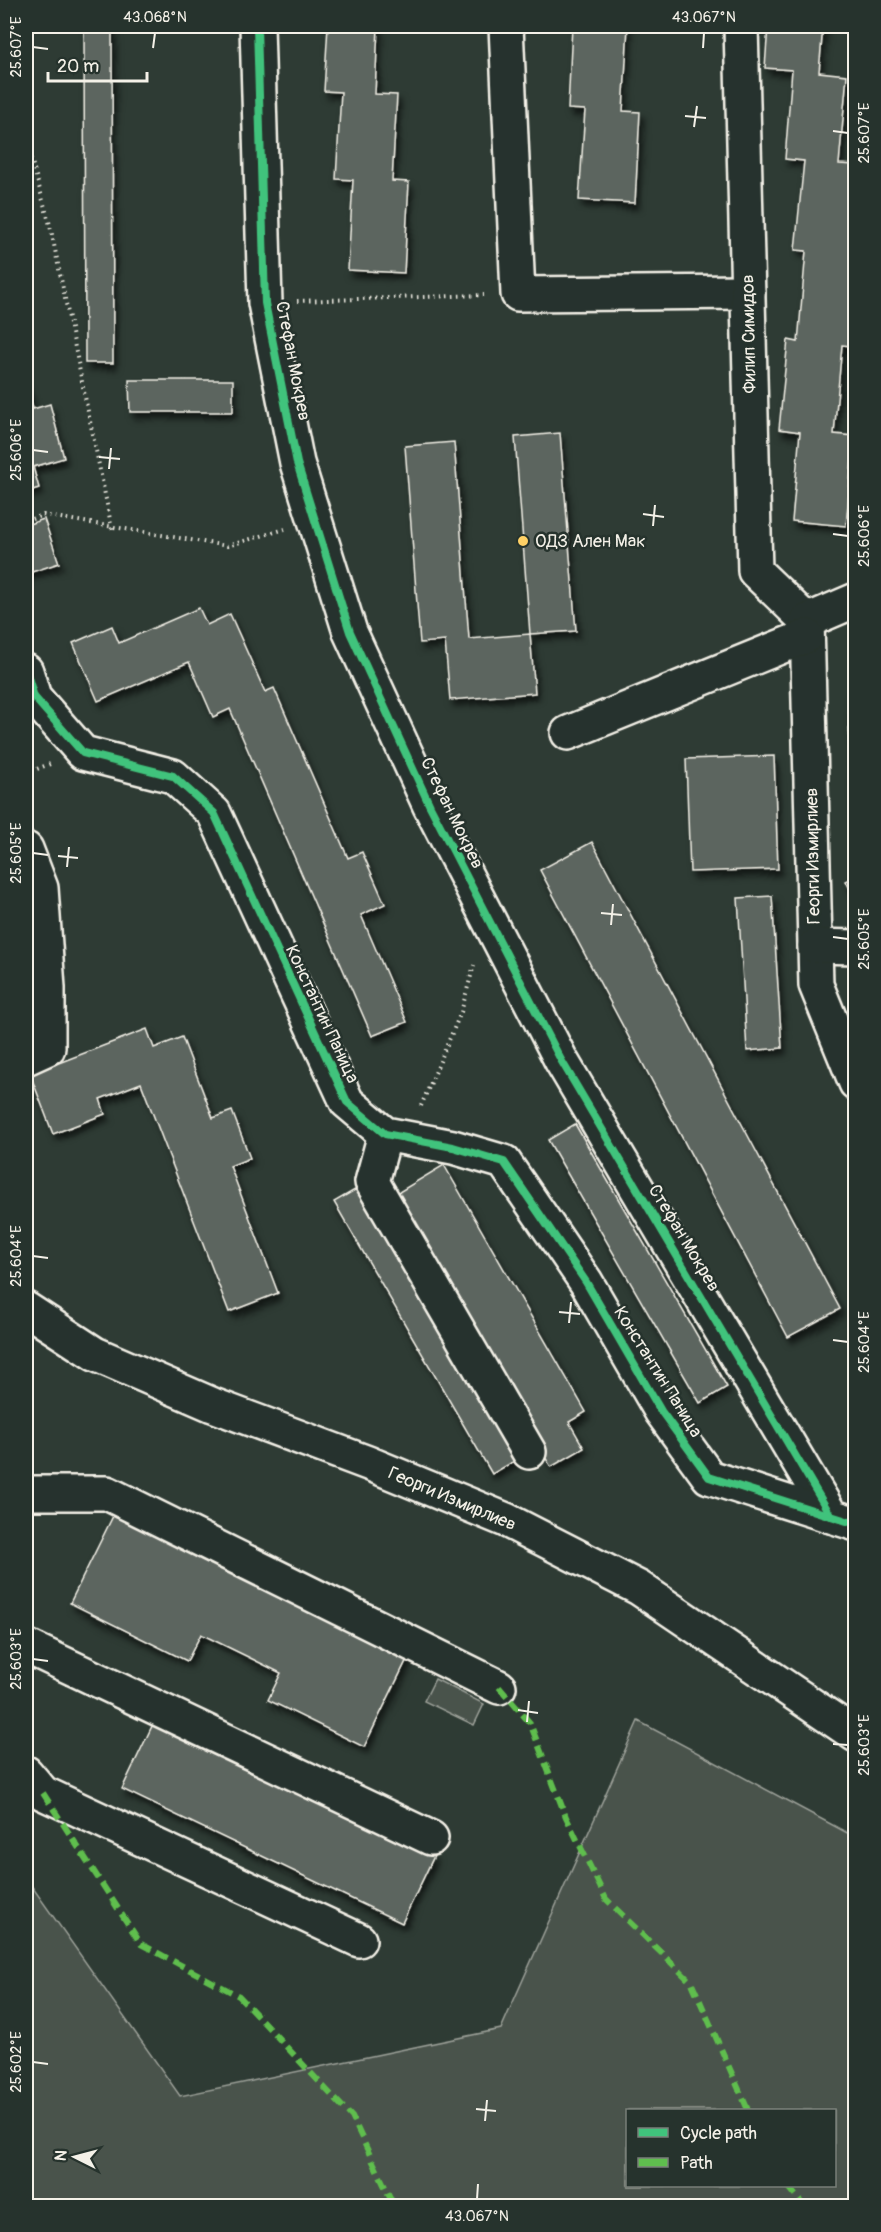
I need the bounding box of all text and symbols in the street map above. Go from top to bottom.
text: 43.068°N [123,8,187,27]
text: 43.067°N [672,8,736,27]
text: 25.607°E [7,16,26,78]
scale bar [48,45,147,83]
text: 20 m [57,55,99,78]
text: 25.607°E [855,102,874,164]
street label: Филип Симидов [736,274,762,394]
street label: Стефан Мокрев [270,299,316,423]
text: 25.606°E [7,419,26,481]
text: 25.606°E [855,505,874,567]
place label: ОДЗ Ален Мак [535,530,645,553]
marker: ОДЗ Ален Мак [516,534,530,548]
street label: Стефан Мокрев [415,754,489,872]
street label: Георги Измирлиев [800,787,826,925]
text: 25.605°E [7,822,26,884]
text: 25.605°E [855,908,874,970]
street label: Константин Паница [280,941,364,1087]
street label: Стефан Мокрев [643,1180,725,1296]
text: 25.604°E [7,1225,26,1287]
street label: Константин Паница [609,1302,707,1442]
text: 25.604°E [855,1311,874,1373]
street label: Георги Измирлиев [385,1462,519,1536]
text: 25.603°E [7,1628,26,1690]
text: 25.603°E [855,1714,874,1776]
text: 25.602°E [7,2031,26,2093]
legend [626,2109,836,2187]
text: Cycle path [680,2122,757,2145]
north arrow [45,2127,105,2187]
text: N [51,2149,72,2162]
text: Path [680,2152,713,2175]
text: 43.067°N [445,2207,509,2226]

